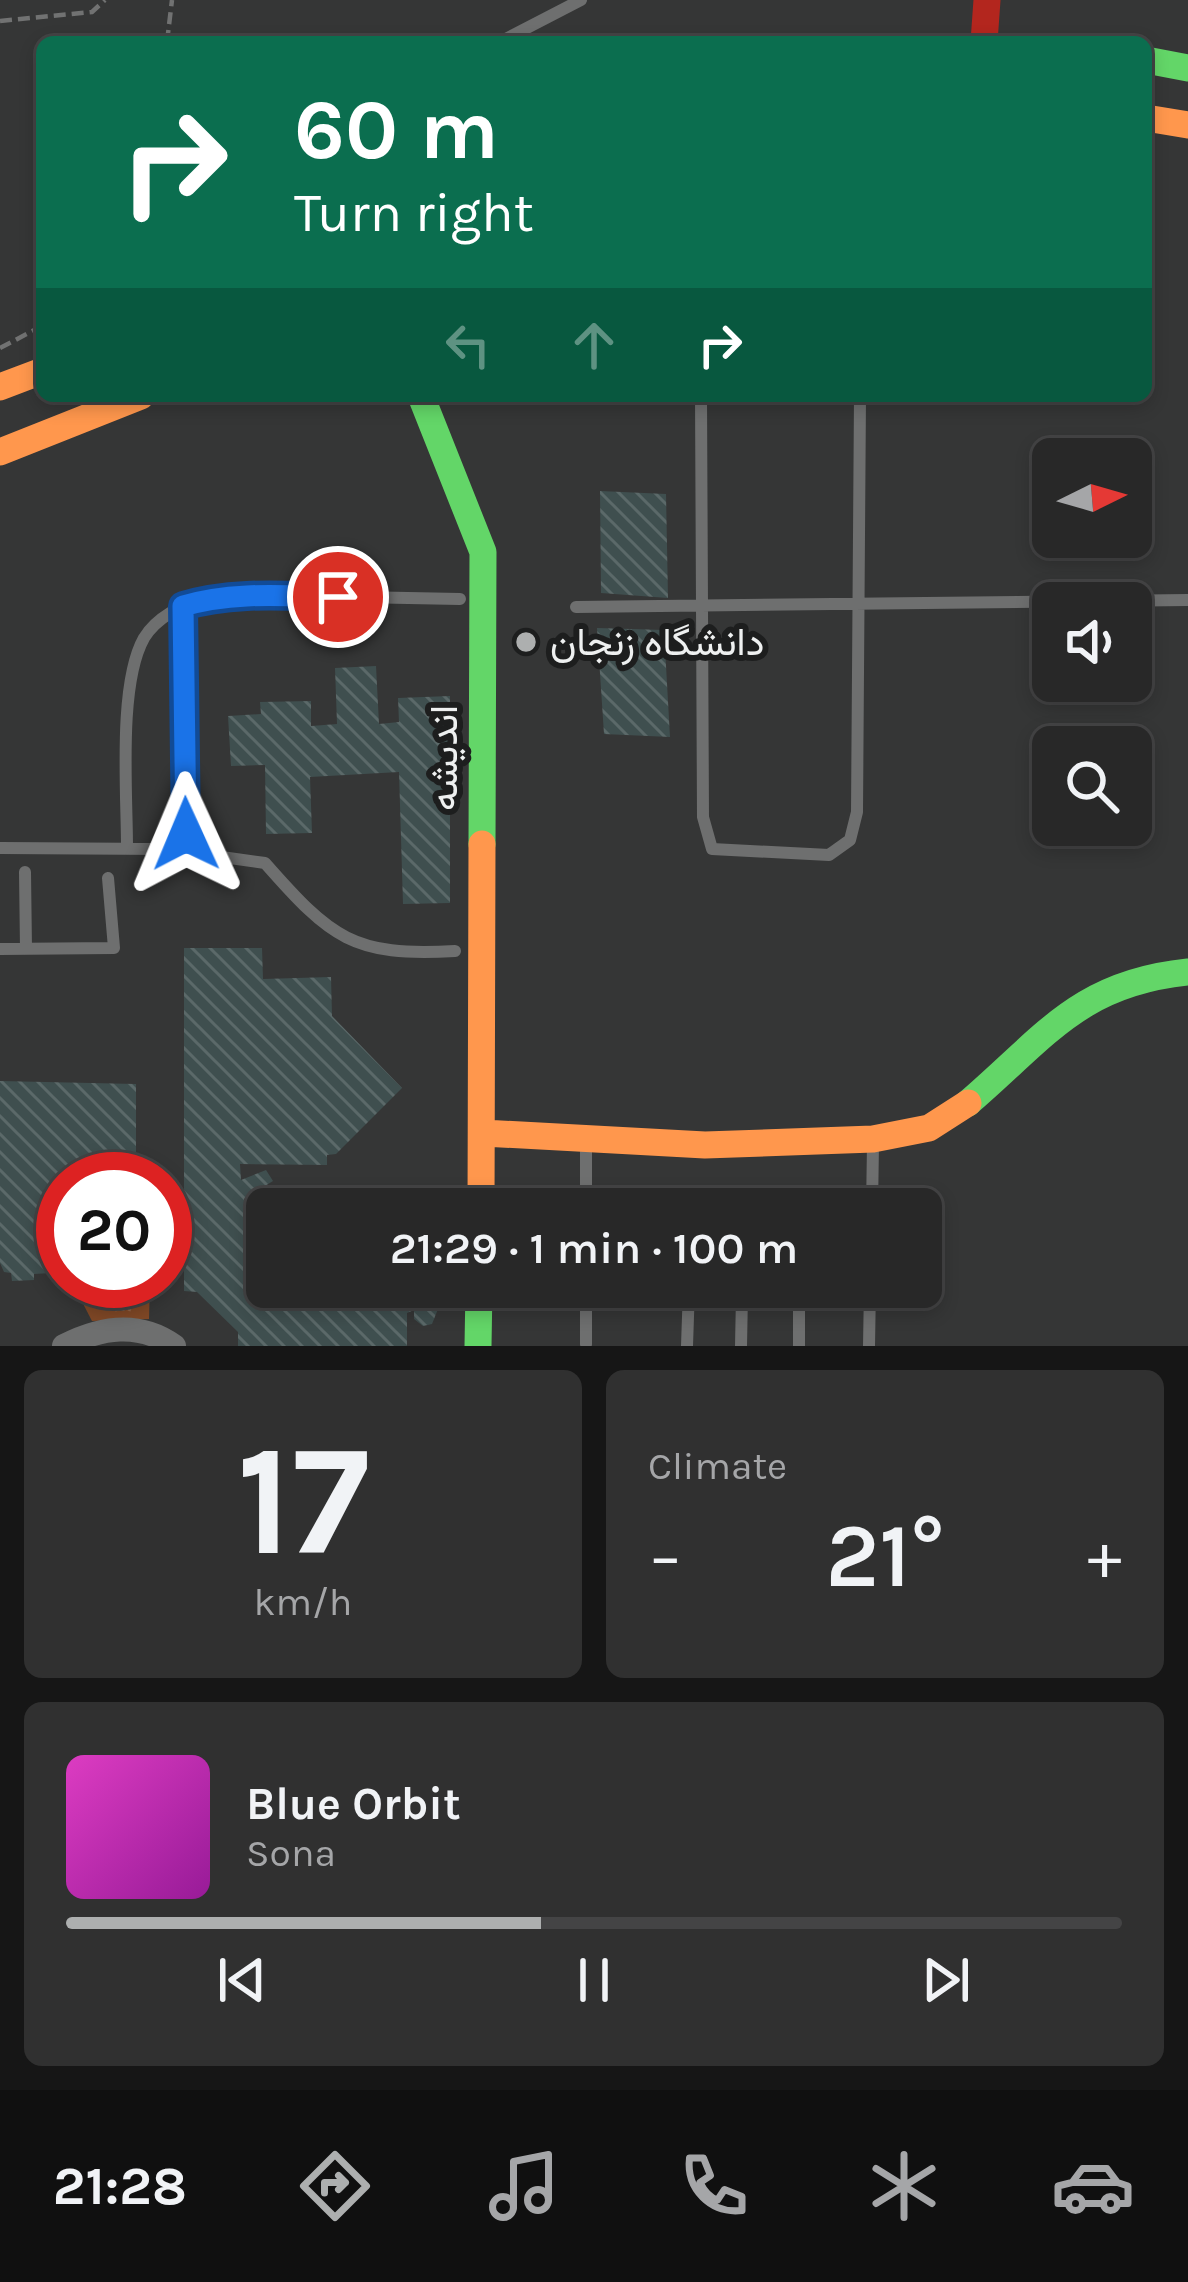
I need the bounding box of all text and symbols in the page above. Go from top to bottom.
text: 60 m [294,81,499,179]
icon: right [96,84,252,240]
text: Turn right [294,181,534,245]
icon: left [435,312,501,378]
icon: ahead [561,312,627,378]
icon: right [687,312,753,378]
north arrow [1032,438,1152,558]
map controls [1032,438,1152,846]
pin [287,546,389,648]
icon: arrive [305,564,371,630]
button: sound [1032,582,1152,702]
place label: دانشگاه زنجان [550,619,764,666]
marker: دانشگاه زنجان [513,629,539,655]
street label: اندیشه [421,705,467,811]
button: search [1032,726,1152,846]
position arrow [123,771,249,897]
speed limit sign: 20 [36,1152,192,1308]
text: 21:29 · 1 min · 100 m [390,1222,798,1274]
text: 17 [236,1410,370,1592]
text: Climate [648,1443,787,1489]
text: 21° [825,1503,945,1609]
text: − [648,1517,683,1595]
text: + [1087,1517,1122,1595]
text: km/h [254,1579,352,1625]
text: Blue Orbit [246,1778,461,1830]
text: Sona [246,1830,336,1876]
icon: previous [209,1947,275,2013]
icon: pause [561,1947,627,2013]
icon: next [913,1947,979,2013]
icon: directions [293,2144,377,2228]
icon: music [482,2144,566,2228]
icon: phone [672,2144,756,2228]
icon: climate [862,2144,946,2228]
icon: car [1051,2144,1135,2228]
text: 21:28 [53,2154,187,2218]

